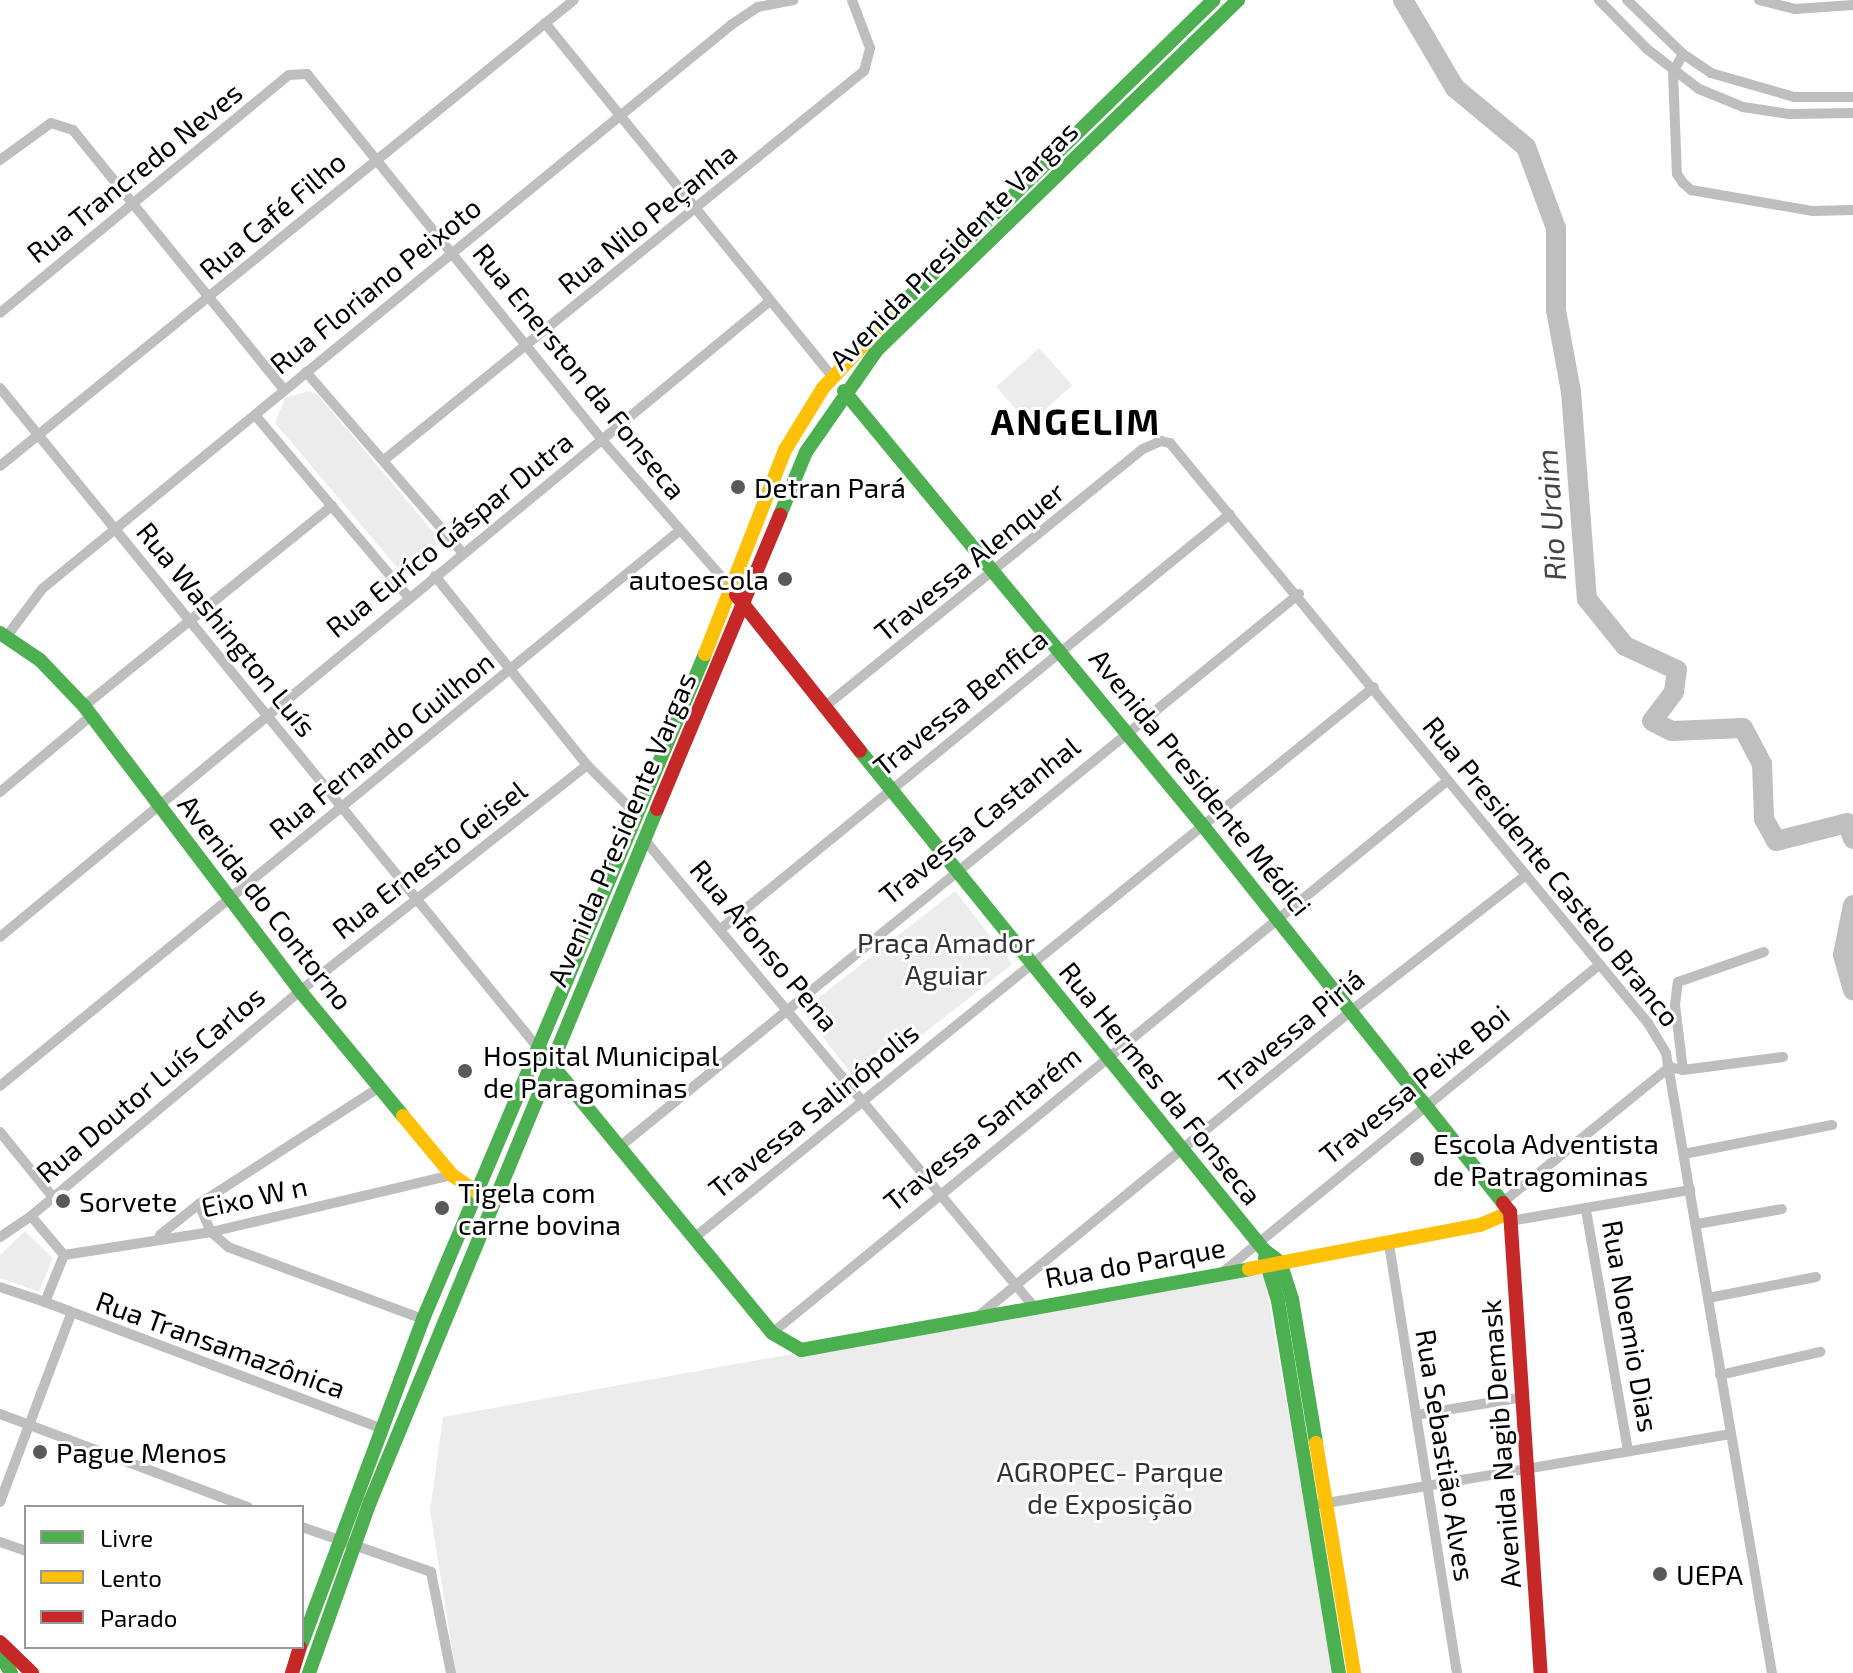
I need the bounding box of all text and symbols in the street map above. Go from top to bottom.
street label: Rua Trancredo Neves [19,75,249,269]
street label: Avenida Presidente Vargas [822,114,1084,376]
street label: Rua Nilo Peçanha [551,136,743,300]
street label: Rua Café Filho [192,144,352,286]
street label: Rua Floriano Peixoto [263,190,487,380]
street label: Rua Enerston da Fonseca [467,236,693,506]
district label: ANGELIM [991,399,1161,443]
street label: Rua Euríco Gáspar Dutra [319,424,579,644]
water label: Rio Uraim [1527,448,1573,582]
place label: Detran Pará [754,470,906,504]
street label: Travessa Alenquer [867,474,1071,648]
marker: Detran Pará [729,478,747,496]
street label: Rua Washington Luís [130,515,324,743]
place label: autoescola [629,562,769,596]
marker: autoescola [776,570,794,588]
street label: Travessa Benfica [866,621,1054,783]
street label: Avenida Presidente Médici [1083,642,1319,922]
street label: Rua Fernando Guilhon [262,644,500,846]
street label: Avenida Presidente Vargas [539,667,703,991]
street label: Rua Presidente Castelo Branco [1417,709,1687,1033]
street label: Travessa Castanhal [872,729,1086,911]
street label: Rua Ernesto Geisel [325,773,533,945]
street label: Avenida do Contorno [172,788,360,1016]
street label: Rua Afonso Pena [683,852,847,1038]
park label: Praça Amador Aguiar [857,925,1035,991]
street label: Rua Hermes da Fonseca [1053,955,1269,1211]
street label: Travessa Piriá [1212,961,1370,1099]
street label: Rua Doutor Luís Carlos [29,979,271,1189]
street label: Travessa Peixe Boi [1312,997,1516,1171]
street label: Travessa Salinópolis [701,1015,925,1205]
place label: Hospital Municipal de Paragominas [483,1038,720,1104]
street label: Travessa Santarém [877,1038,1087,1218]
marker: Hospital Municipal de Paragominas [454,1060,476,1082]
place label: Escola Adventista de Patragominas [1433,1126,1660,1192]
marker: Escola Adventista de Patragominas [1408,1150,1426,1168]
street label: Eixo W n [198,1168,310,1224]
place label: Tigela com carne bovina [458,1175,621,1241]
place label: Sorvete [79,1184,177,1218]
marker: Sorvete [54,1192,72,1210]
marker: Tigela com carne bovina [433,1199,451,1217]
street label: Rua Noemio Dias [1596,1218,1666,1434]
street label: Rua do Parque [1042,1230,1228,1294]
street label: Rua Transamazônica [92,1283,350,1405]
street label: Avenida Nagib Demask [1473,1299,1527,1589]
street label: Rua Sebastião Alves [1409,1326,1483,1584]
place label: Pague Menos [56,1435,227,1469]
marker: Pague Menos [31,1443,49,1461]
park label: AGROPEC- Parque de Exposição [996,1454,1224,1520]
legend [24,1505,304,1649]
text: Livre [100,1523,153,1552]
place label: UEPA [1676,1557,1743,1591]
text: Lento [100,1563,162,1592]
marker: UEPA [1651,1565,1669,1583]
text: Parado [100,1603,177,1632]

